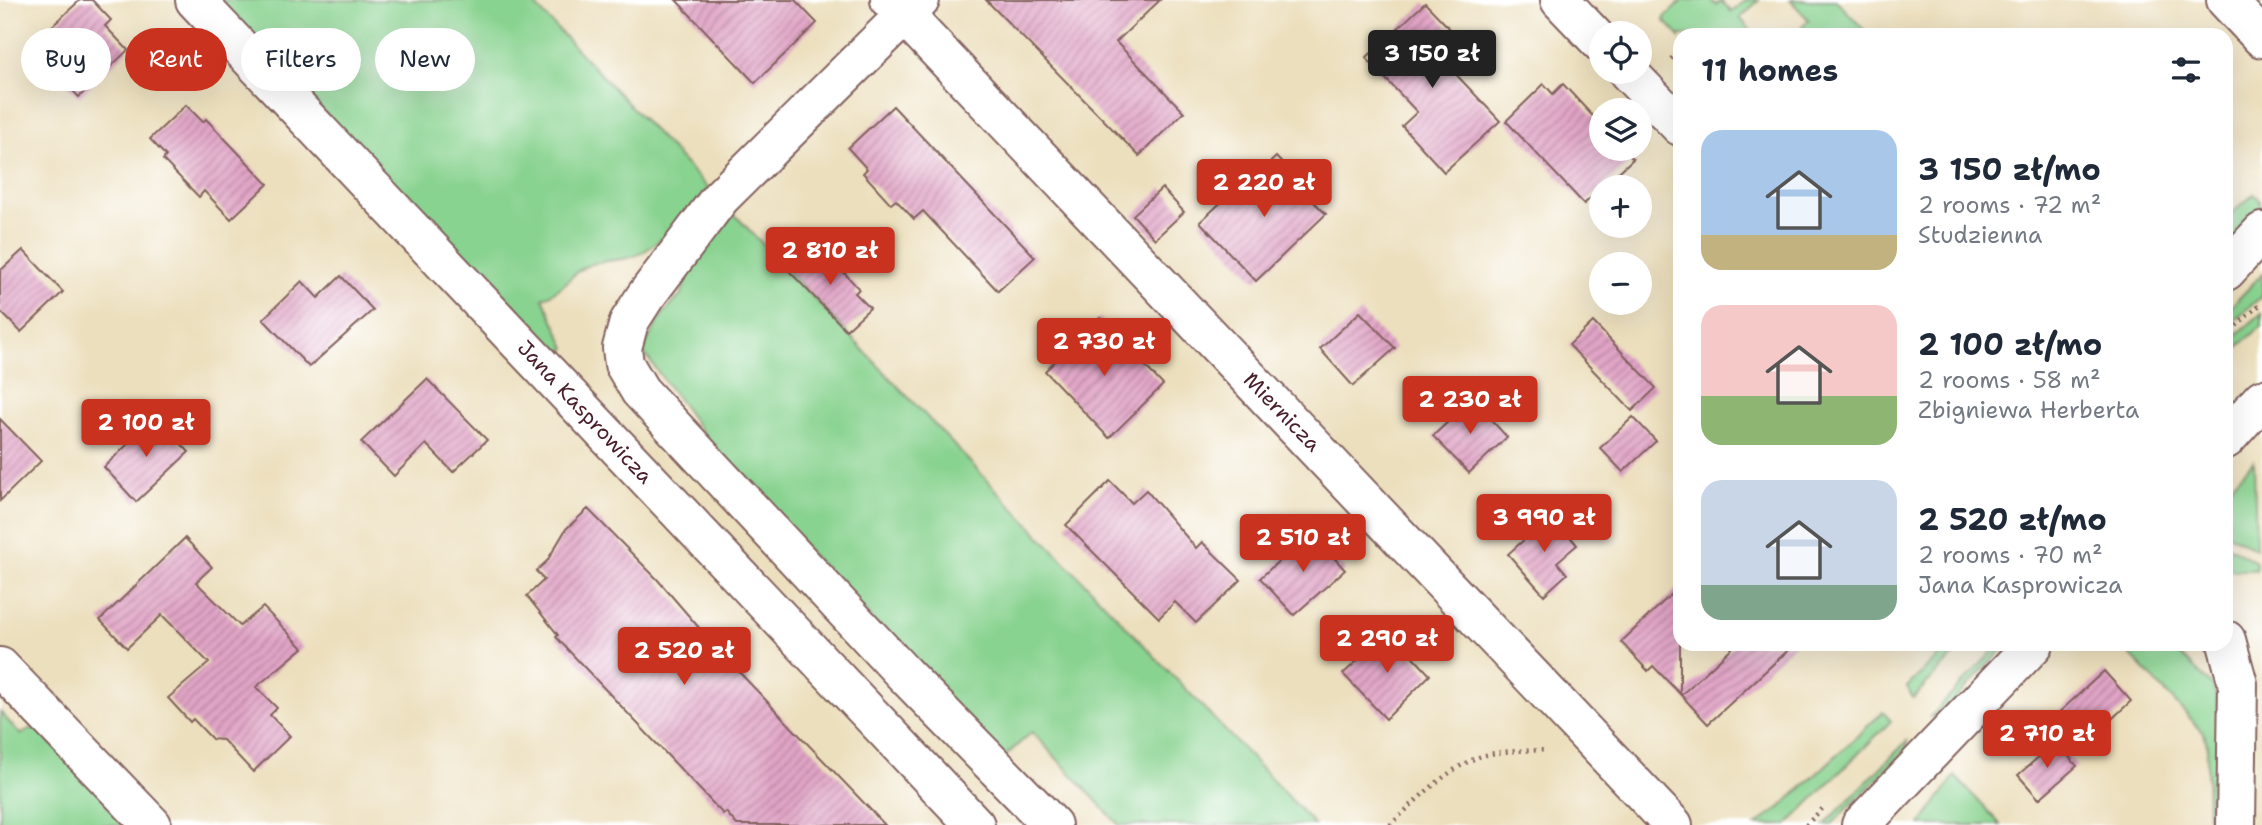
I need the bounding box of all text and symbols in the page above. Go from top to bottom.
map controls [1589,21,1652,315]
button: locate [1589,21,1652,84]
chip: Buy [21,28,111,91]
chip: Rent [125,28,227,91]
chip: Filters [241,28,361,91]
chip: New [375,28,475,91]
pin: 3 150 zł [1360,31,1504,90]
text: 3 150 zł [1384,38,1480,68]
text: 11 homes [1701,50,1838,91]
icon: filters [2167,51,2205,89]
button: layers [1589,98,1652,161]
text: 3 150 zł/mo [1918,149,2101,190]
icon: home [1757,158,1841,242]
pin: 2 220 zł [1192,160,1336,219]
text: 2 220 zł [1213,167,1315,197]
button: + [1589,175,1652,238]
text: 2 rooms · 72 m² [1918,190,2101,220]
text: Studzienna [1918,220,2042,250]
pin: 2 810 zł [758,228,902,287]
text: 2 810 zł [782,235,878,265]
button: − [1589,252,1652,315]
pin: 2 730 zł [1032,318,1176,378]
text: 2 100 zł/mo [1918,324,2102,365]
text: 2 730 zł [1053,326,1155,356]
icon: home [1757,333,1841,417]
street label: Jana Kasprowicza [511,334,659,490]
text: 2 rooms · 58 m² [1918,365,2101,395]
street label: Miernicza [1237,366,1327,458]
pin: 2 230 zł [1398,376,1542,436]
text: 2 230 zł [1418,384,1522,414]
text: Zbigniewa Herberta [1918,395,2139,425]
pin: 2 100 zł [74,400,218,459]
text: 2 100 zł [97,407,195,437]
pin: 3 990 zł [1472,494,1616,554]
text: 2 520 zł/mo [1918,499,2107,540]
text: 3 990 zł [1493,502,1595,532]
icon: home [1757,508,1841,592]
pin: 2 510 zł [1231,514,1375,574]
text: 2 510 zł [1256,522,1350,552]
text: 2 rooms · 70 m² [1918,540,2103,570]
text: Jana Kasprowicza [1918,570,2123,600]
pin: 2 290 zł [1315,616,1459,675]
text: 2 290 zł [1336,623,1438,653]
pin: 2 520 zł [612,628,756,687]
text: 2 520 zł [634,635,734,665]
pin: 2 710 zł [1975,710,2119,770]
text: 2 710 zł [1999,718,2095,748]

